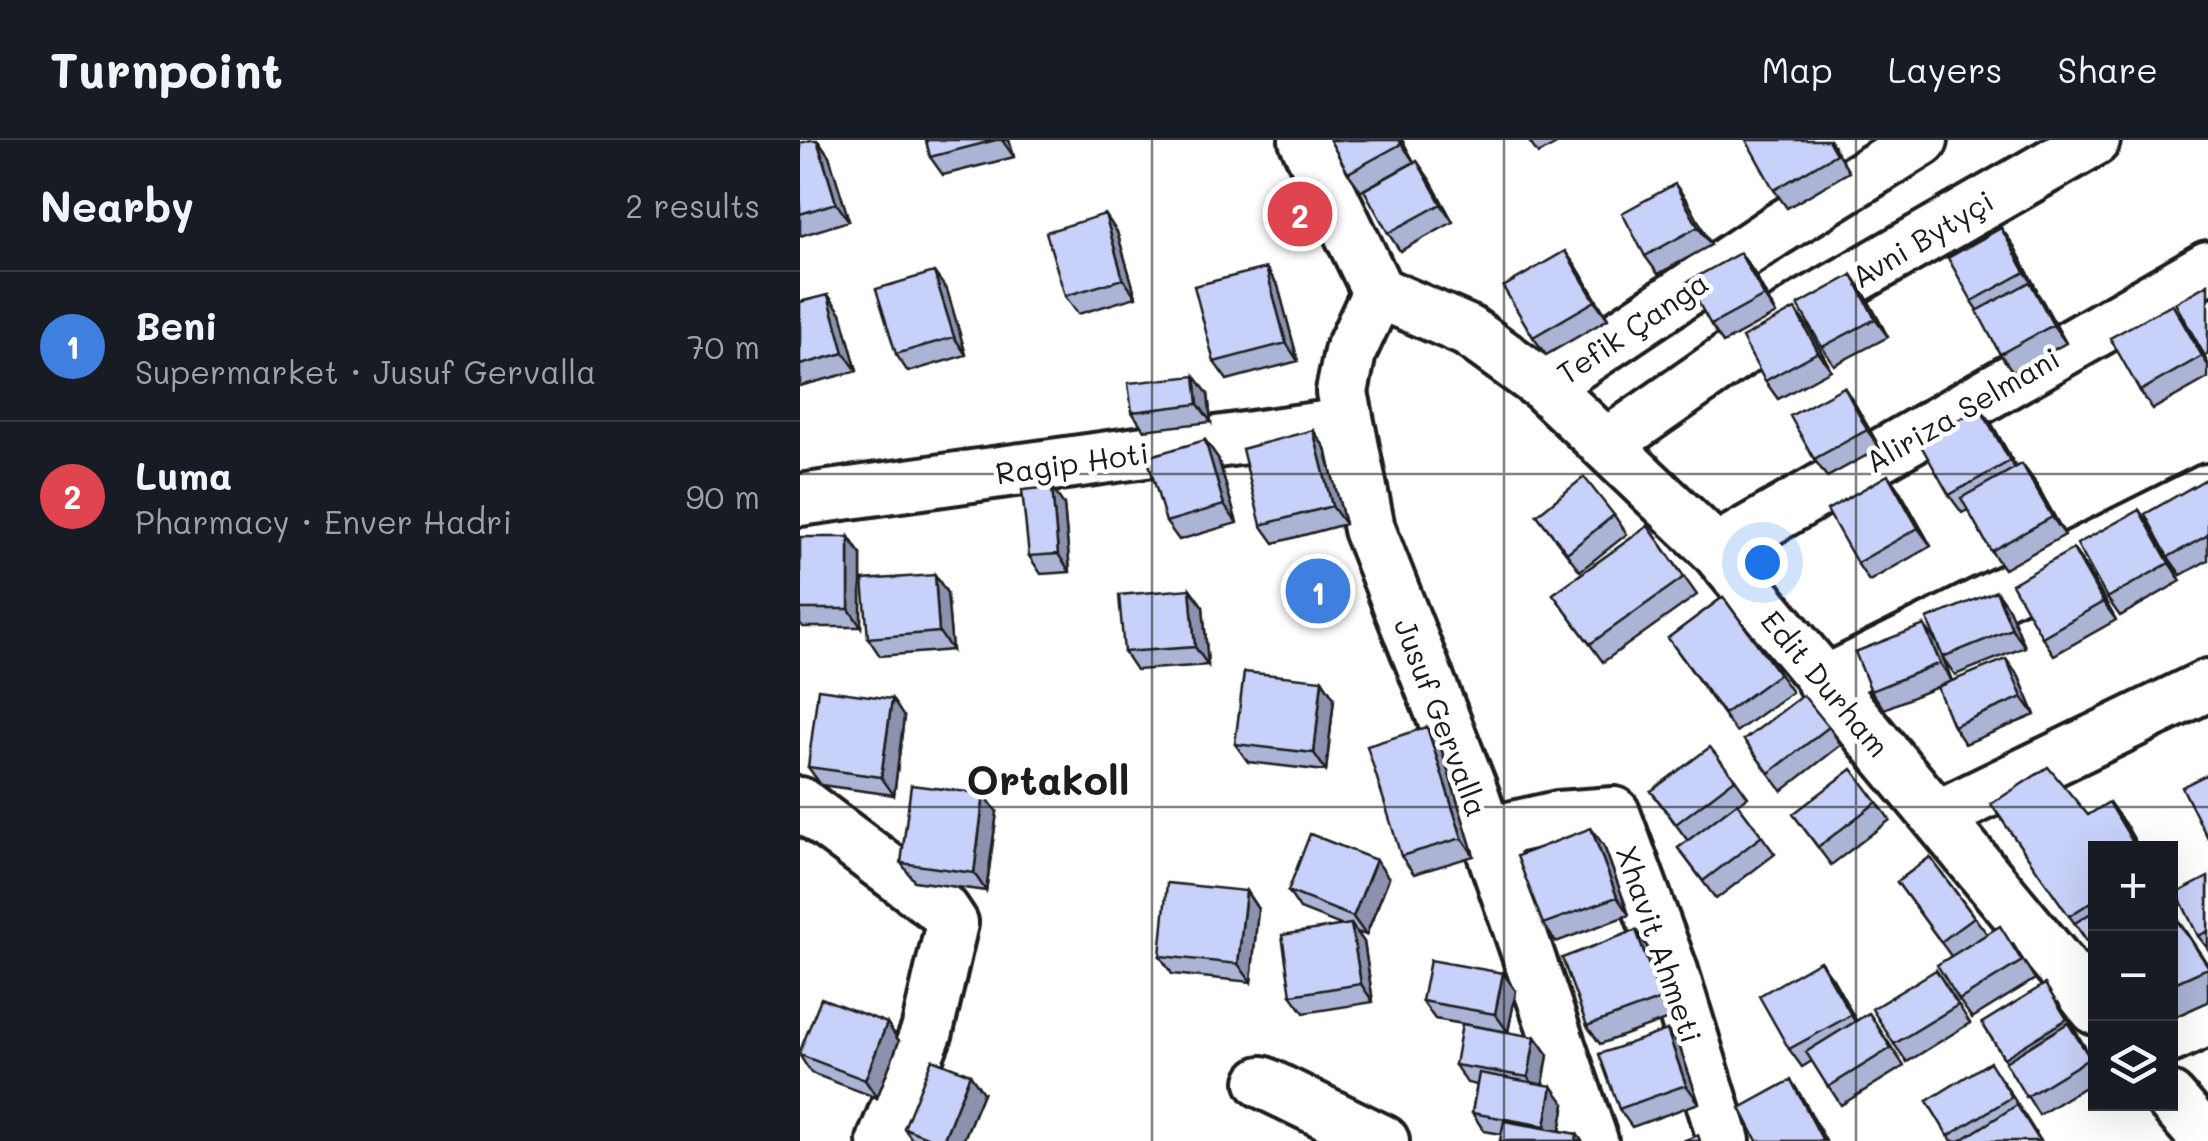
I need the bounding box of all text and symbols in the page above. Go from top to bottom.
text: Turnpoint [50,38,283,100]
text: Map [1761,46,1833,92]
text: Layers [1888,46,2003,92]
text: Share [2058,46,2158,92]
pin: 2 [1268,176,1332,252]
text: Nearby [40,178,194,233]
street label: Avni Bytyçi [1844,180,2000,296]
text: 2 results [625,184,760,226]
street label: Tefik Çanga [1548,262,1716,392]
text: Beni [135,300,218,350]
text: 1 [65,325,80,367]
text: 70 m [687,325,760,367]
street label: Aliriza Selmani [1858,337,2066,481]
text: Supermarket · Jusuf Gervalla [135,350,596,392]
street label: Ragip Hoti [993,431,1151,493]
text: Luma [135,450,232,500]
text: 2 [64,475,81,517]
text: 90 m [686,475,760,517]
text: Pharmacy · Enver Hadri [135,500,512,542]
your location [1737,537,1788,588]
pin: 1 [1286,554,1350,628]
street label: Edit Durham [1753,601,1899,765]
street label: Jusuf Gervalla [1386,612,1498,822]
district label: Ortakoll [966,753,1130,805]
street label: Xhavit Ahmeti [1608,840,1712,1048]
map controls [2088,841,2178,1111]
button: + [2088,841,2178,931]
button: − [2088,931,2178,1021]
button: layers [2088,1021,2178,1111]

